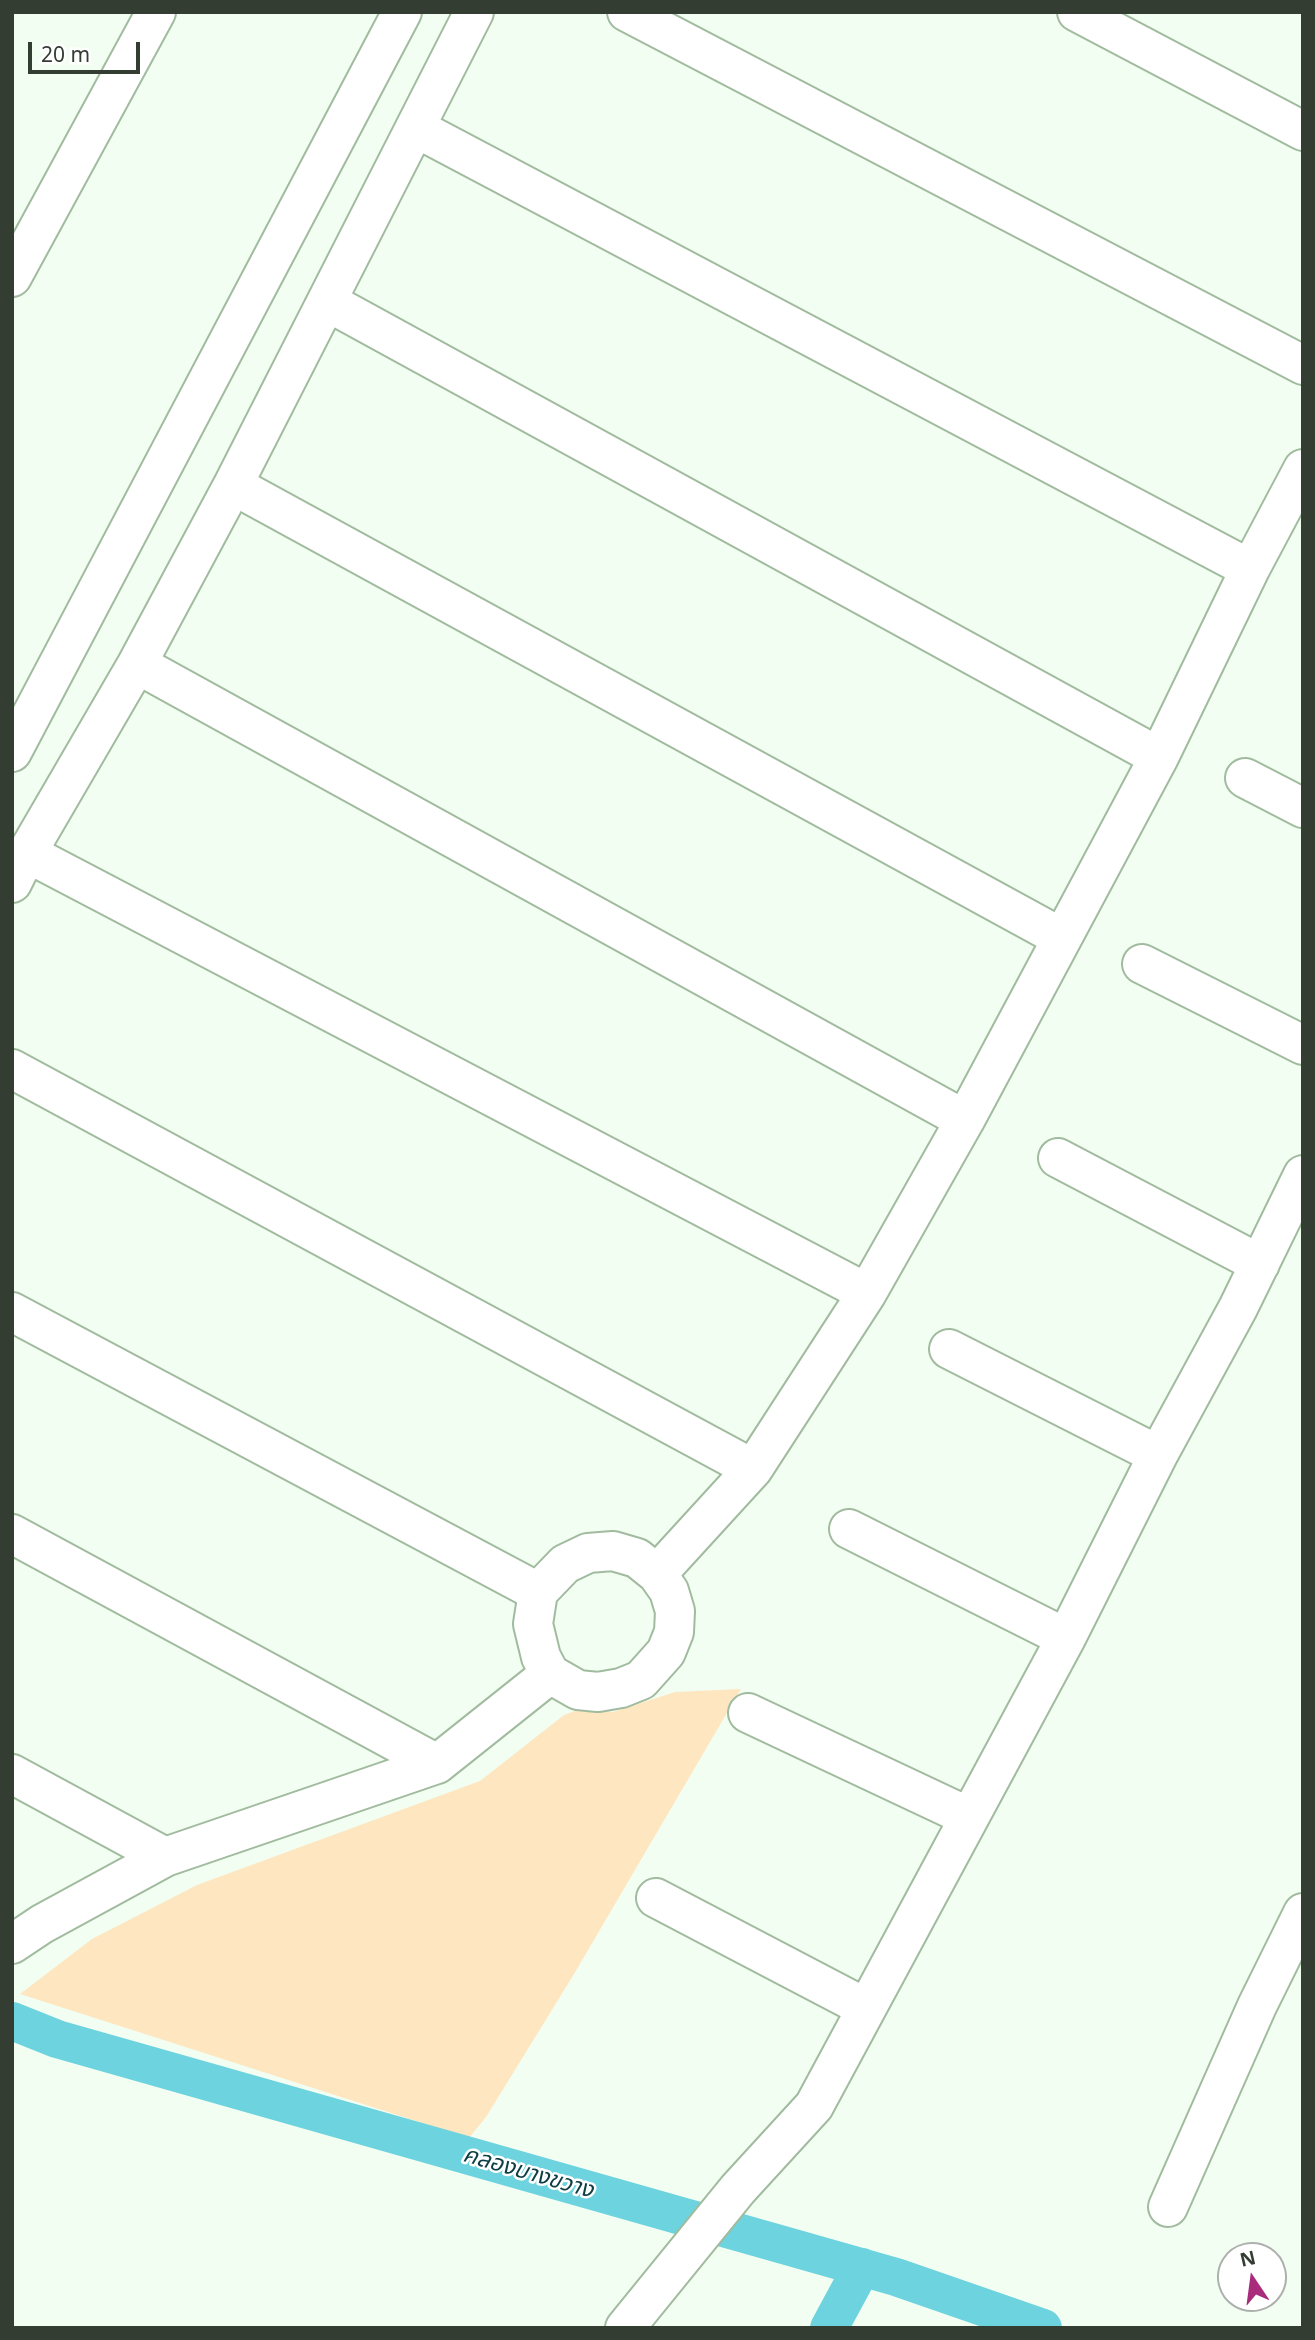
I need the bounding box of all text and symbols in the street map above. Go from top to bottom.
scale bar [32,28,144,72]
text: 20 m [41,40,90,68]
water label: คลองบางขวาง [460,2141,596,2205]
north arrow [1217,2242,1287,2312]
text: N [1237,2244,1258,2273]

